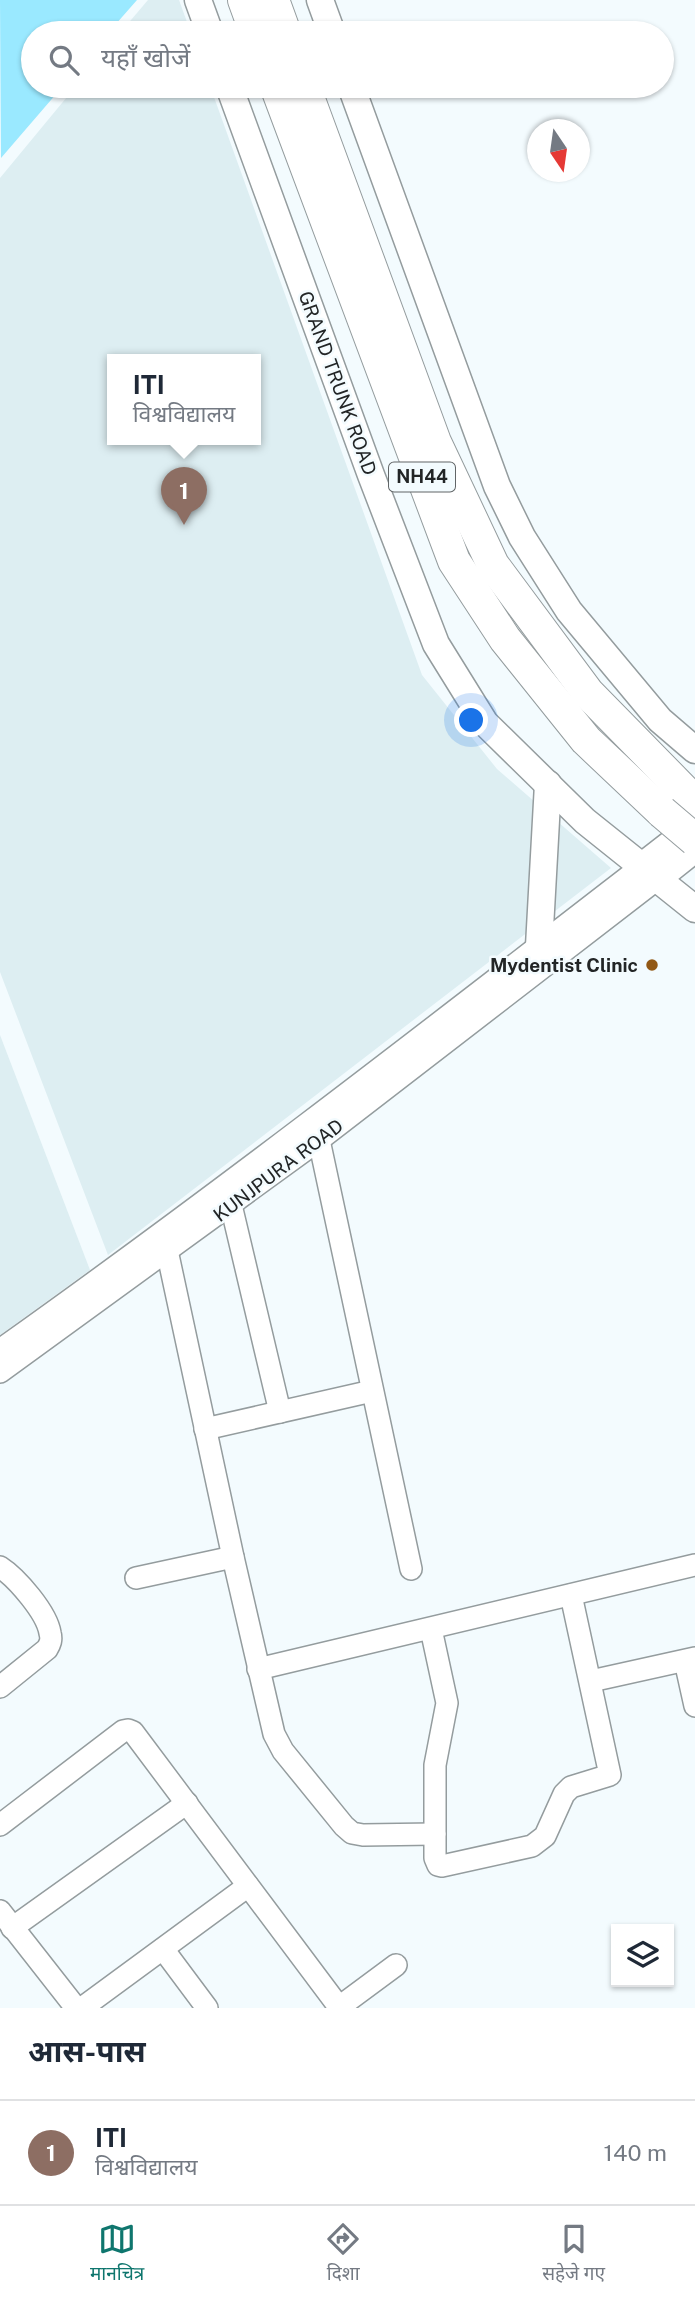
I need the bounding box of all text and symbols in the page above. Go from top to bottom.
search box [21,21,674,98]
icon: search [45,41,83,79]
text: यहाँ खोजें [101,42,190,73]
north arrow [527,119,590,182]
street label: GRAND TRUNK ROAD [294,288,382,478]
popup [107,354,261,445]
text: ITI [133,369,165,400]
text: विश्वविद्यालय [133,400,235,427]
road number: NH44 [389,462,455,491]
pin: 1 [161,467,207,525]
your location [454,703,488,737]
place label: Mydentist Clinic [490,954,638,976]
marker: Mydentist Clinic [644,957,660,973]
street label: KUNJPURA ROAD [209,1114,347,1226]
map controls [611,1924,674,1987]
button: layers [611,1924,674,1987]
text: आस-पास [28,2033,146,2069]
text: ITI [95,2122,127,2153]
text: 1 [46,2139,56,2166]
text: 140 m [604,2139,667,2166]
text: विश्वविद्यालय [95,2153,198,2180]
tab: मानचित्र [90,2220,144,2288]
tab: दिशा [324,2220,362,2288]
tab: सहेजे गए [542,2220,605,2288]

